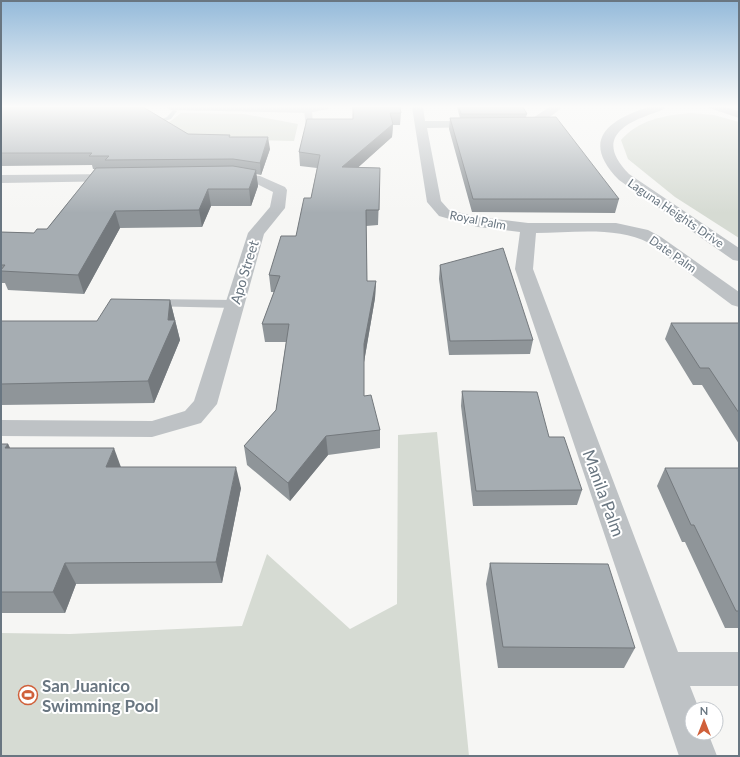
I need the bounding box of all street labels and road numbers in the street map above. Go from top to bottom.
street label: Laguna Heights Drive [625,175,727,251]
street label: Royal Palm [448,207,508,233]
street label: Date Palm [646,232,700,276]
street label: Apo Street [226,238,262,306]
street label: Manila Palm [579,447,629,539]

